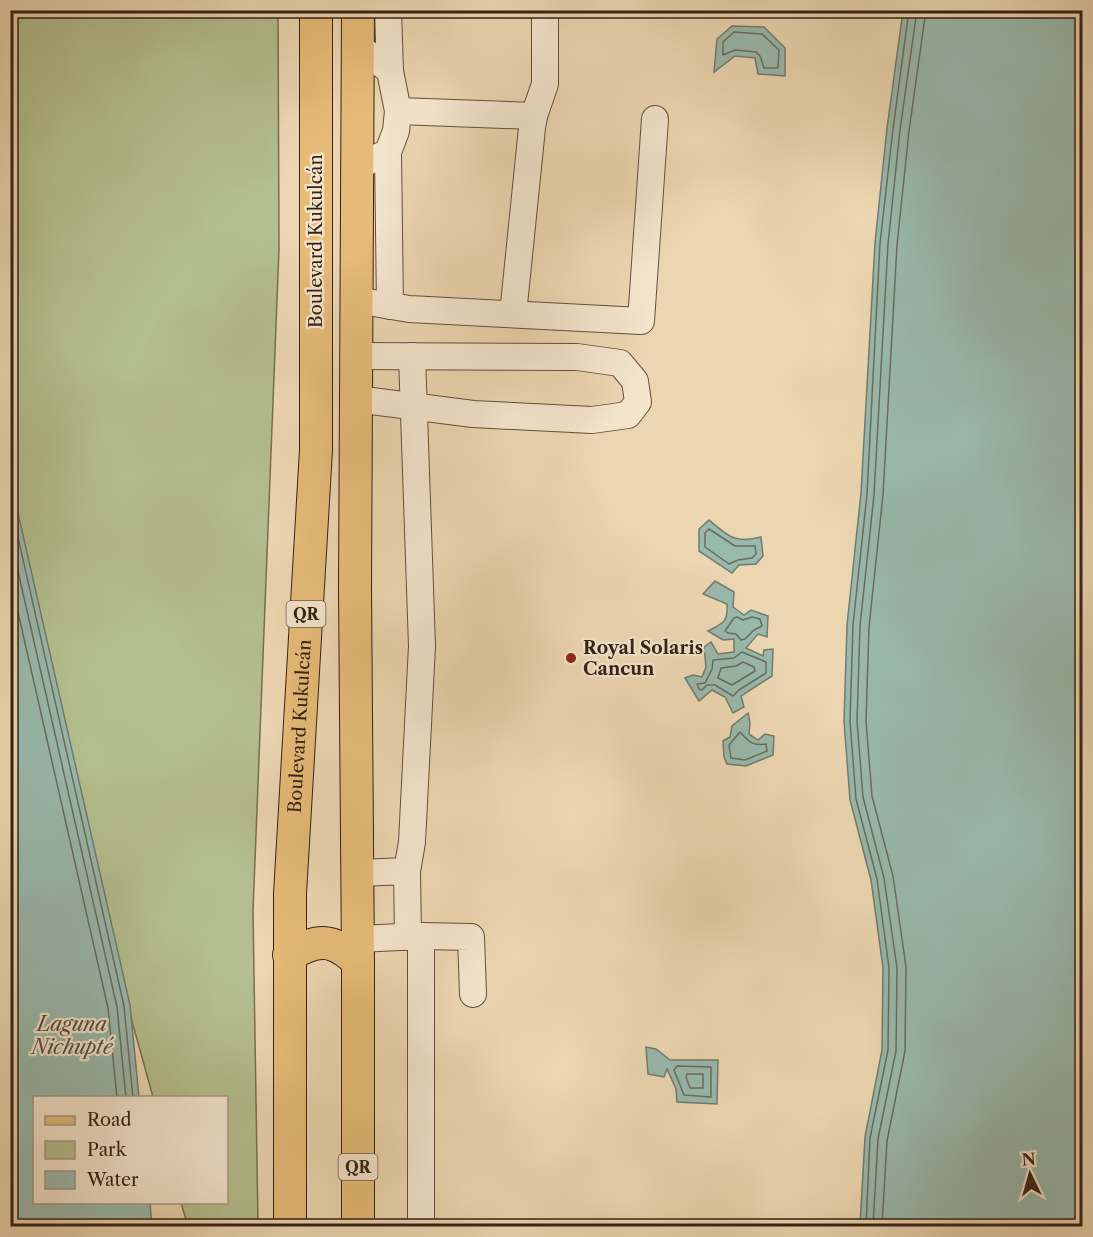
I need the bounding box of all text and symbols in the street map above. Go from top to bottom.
street label: Boulevard Kukulcán [305,154,327,328]
road number: QR [286,601,326,627]
place label: Royal Solaris Cancun [583,637,703,680]
street label: Boulevard Kukulcán [284,639,316,814]
marker: Royal Solaris Cancun [564,651,578,665]
water label: Laguna Nichupté [29,1012,114,1059]
legend [33,1096,228,1204]
text: Road [87,1109,132,1131]
text: Park [87,1139,128,1161]
north arrow [1000,1144,1060,1204]
text: N [1021,1148,1037,1170]
road number: QR [338,1154,378,1180]
text: Water [86,1169,139,1191]

